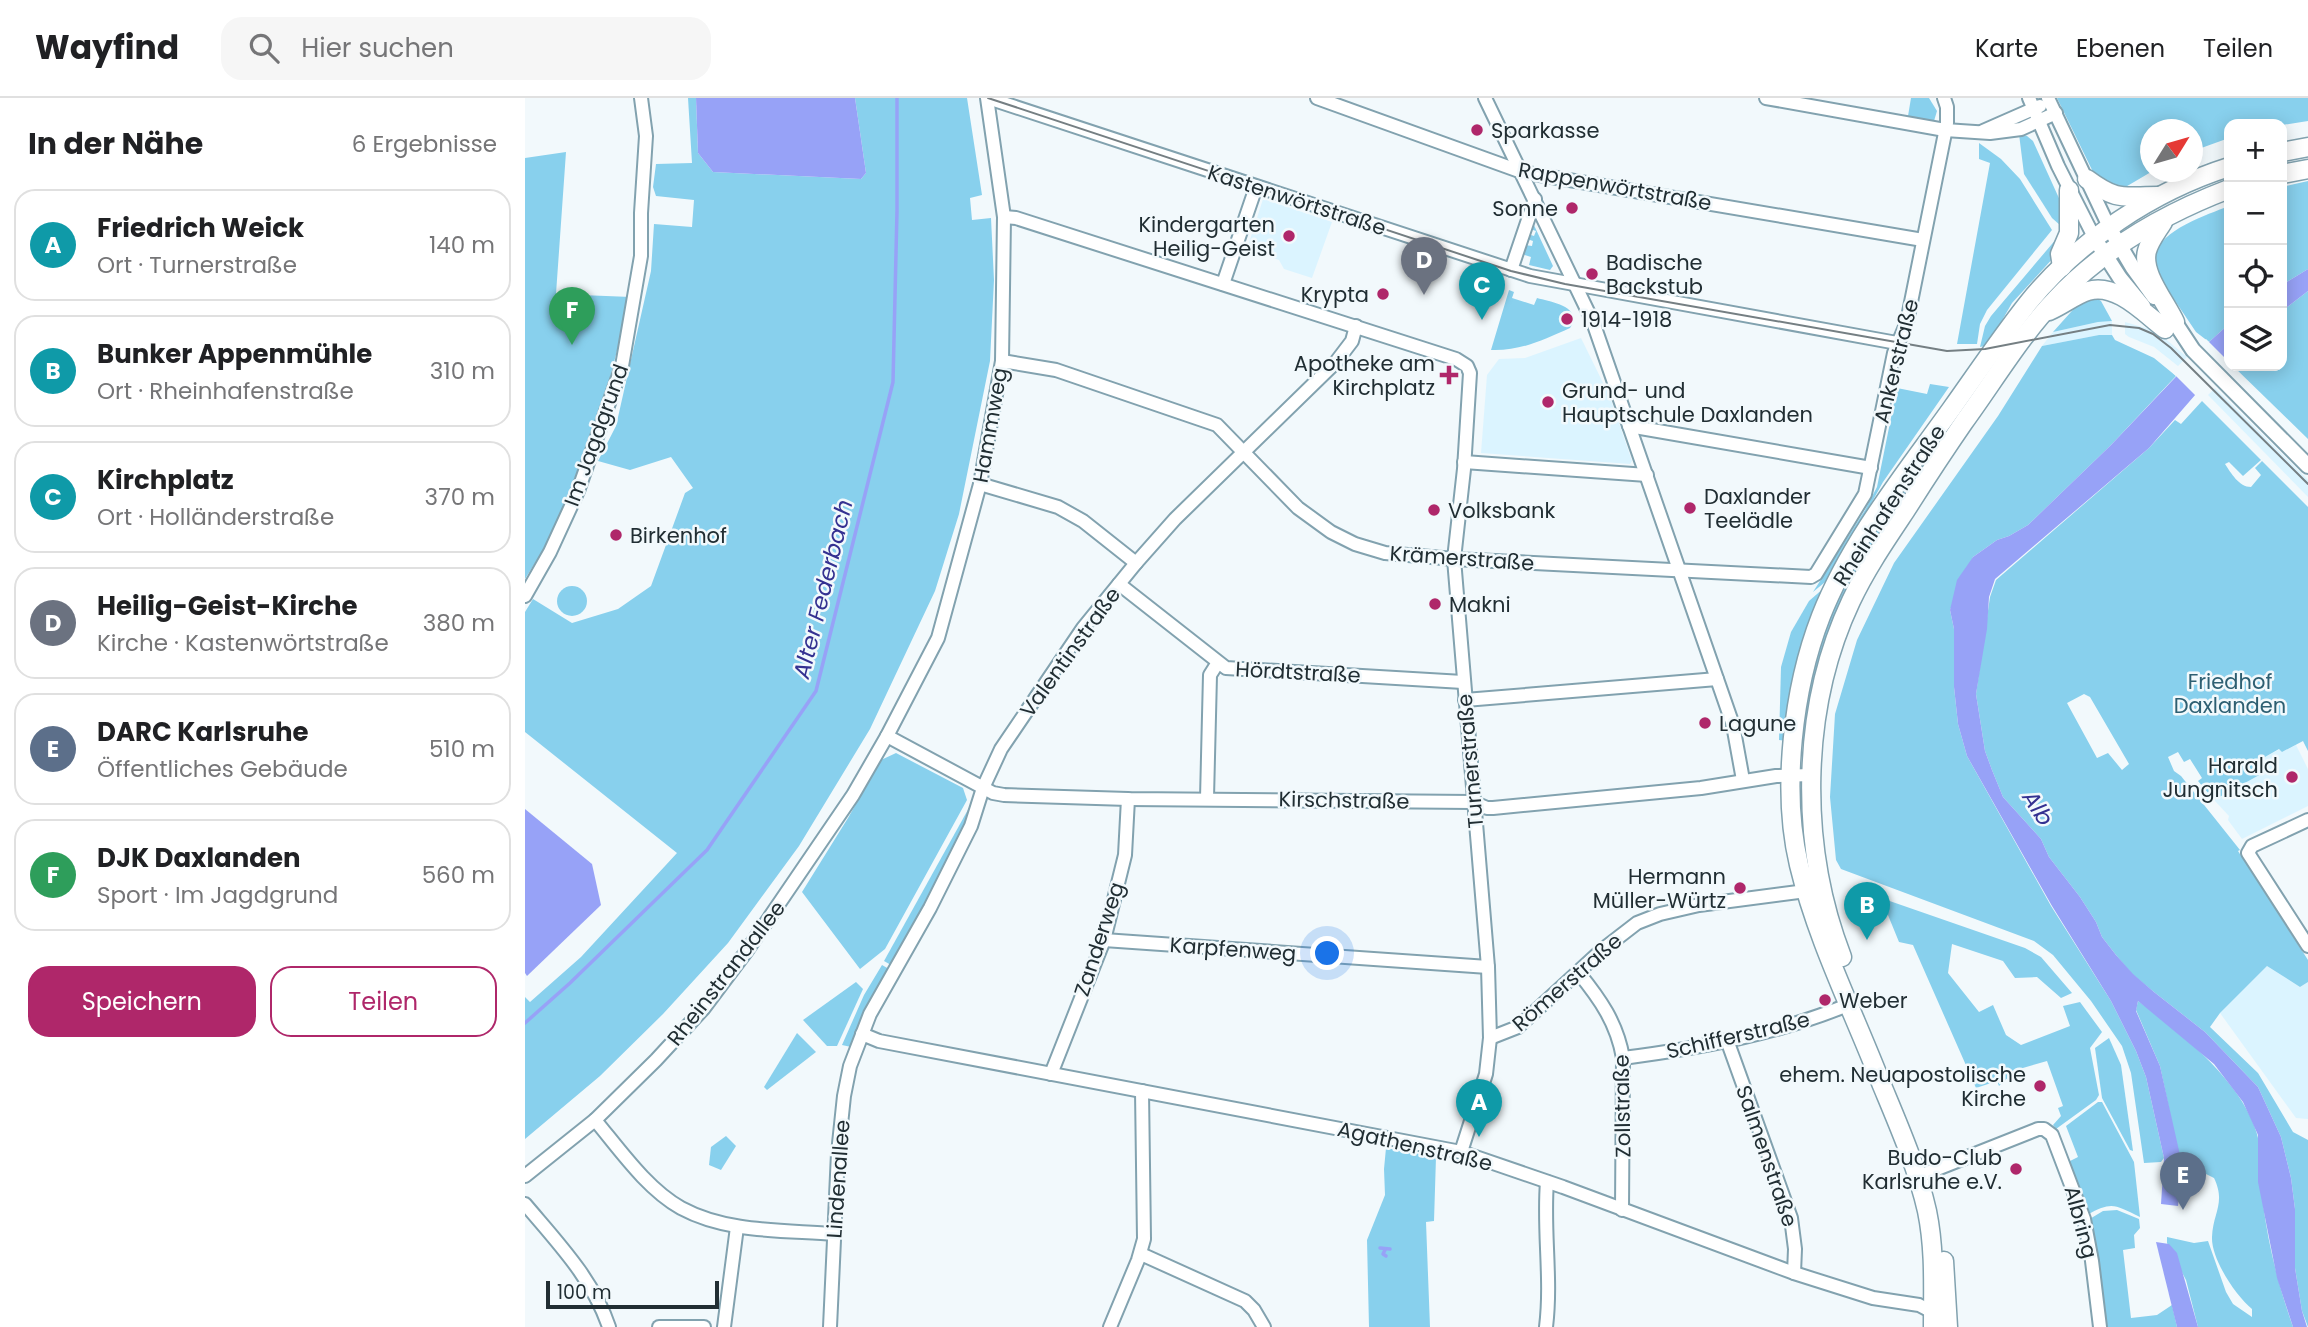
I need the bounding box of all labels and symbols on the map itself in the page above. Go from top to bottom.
place label: Sparkasse [1491,116,1600,145]
north arrow [2140,119,2203,182]
marker: Sparkasse [1469,122,1485,138]
street label: Rappenwörtstraße [1516,155,1714,217]
street label: Kastenwörtstraße [1204,157,1390,243]
place label: Sonne [1492,194,1558,223]
marker: Sonne [1564,200,1580,216]
place label: Kindergarten Heilig-Geist [1138,210,1275,263]
marker: Kindergarten Heilig-Geist [1281,228,1297,244]
pin: D [1401,237,1447,295]
place label: Badische Backstub [1606,248,1703,301]
pin: C [1459,262,1505,320]
marker: Badische Backstub [1584,266,1600,282]
place label: Krypta [1301,280,1369,309]
marker: Krypta [1375,286,1391,302]
pin: F [549,287,595,345]
street label: Ankerstraße [1867,296,1925,426]
place label: 1914-1918 [1581,305,1672,334]
marker: 1914-1918 [1559,311,1575,327]
place label: Apotheke am Kirchplatz [1294,349,1435,402]
street label: Im Jagdgrund [557,360,635,510]
street label: Hammweg [966,365,1014,485]
marker: Apotheke am Kirchplatz [1441,367,1457,383]
place label: Grund- und Hauptschule Daxlanden [1562,376,1813,429]
marker: Grund- und Hauptschule Daxlanden [1540,394,1556,410]
street label: Rheinhafenstraße [1826,419,1952,591]
place label: Daxlander Teelädle [1704,482,1811,535]
water label: Alter Federbach [785,496,861,683]
place label: Volksbank [1448,496,1555,525]
marker: Daxlander Teelädle [1682,500,1698,516]
marker: Volksbank [1426,502,1442,518]
place label: Birkenhof [630,521,727,550]
marker: Birkenhof [608,527,624,543]
street label: Krämerstraße [1389,538,1535,578]
street label: Valentinstraße [1013,581,1127,723]
place label: Makni [1449,590,1511,619]
marker: Makni [1427,596,1443,612]
street label: Hördtstraße [1235,654,1361,690]
park label: Friedhof Daxlanden [2174,667,2286,720]
street label: Turnerstraße [1450,693,1490,829]
place label: Lagune [1719,709,1796,738]
marker: Lagune [1697,715,1713,731]
place label: Harald Jungnitsch [2162,751,2278,804]
marker: Harald Jungnitsch [2284,769,2300,785]
water label: Alb [2014,783,2061,832]
street label: Kirschstraße [1278,784,1410,816]
place label: Hermann Müller-Würtz [1593,862,1726,915]
street label: Zanderweg [1067,878,1131,1000]
marker: Hermann Müller-Würtz [1732,880,1748,896]
pin: B [1844,882,1890,940]
street label: Rheinstrandallee [660,894,792,1052]
street label: Römerstraße [1506,926,1628,1038]
street label: Karpfenweg [1169,930,1297,968]
your location [1310,936,1344,970]
place label: Weber [1839,986,1908,1015]
marker: Weber [1817,992,1833,1008]
street label: Schifferstraße [1663,1004,1813,1066]
street label: Zollstraße [1607,1054,1637,1158]
place label: ehem. Neuapostolische Kirche [1779,1060,2026,1113]
marker: ehem. Neuapostolische Kirche [2032,1078,2048,1094]
pin: A [1456,1079,1502,1137]
street label: Salmenstraße [1729,1081,1805,1231]
street label: Agathenstraße [1335,1114,1495,1178]
street label: Lindenallee [819,1119,857,1239]
place label: Budo-Club Karlsruhe e.V. [1862,1143,2002,1196]
pin: E [2160,1152,2206,1210]
marker: Budo-Club Karlsruhe e.V. [2008,1161,2024,1177]
street label: Albring [2057,1182,2105,1262]
scale bar [546,1278,719,1310]

